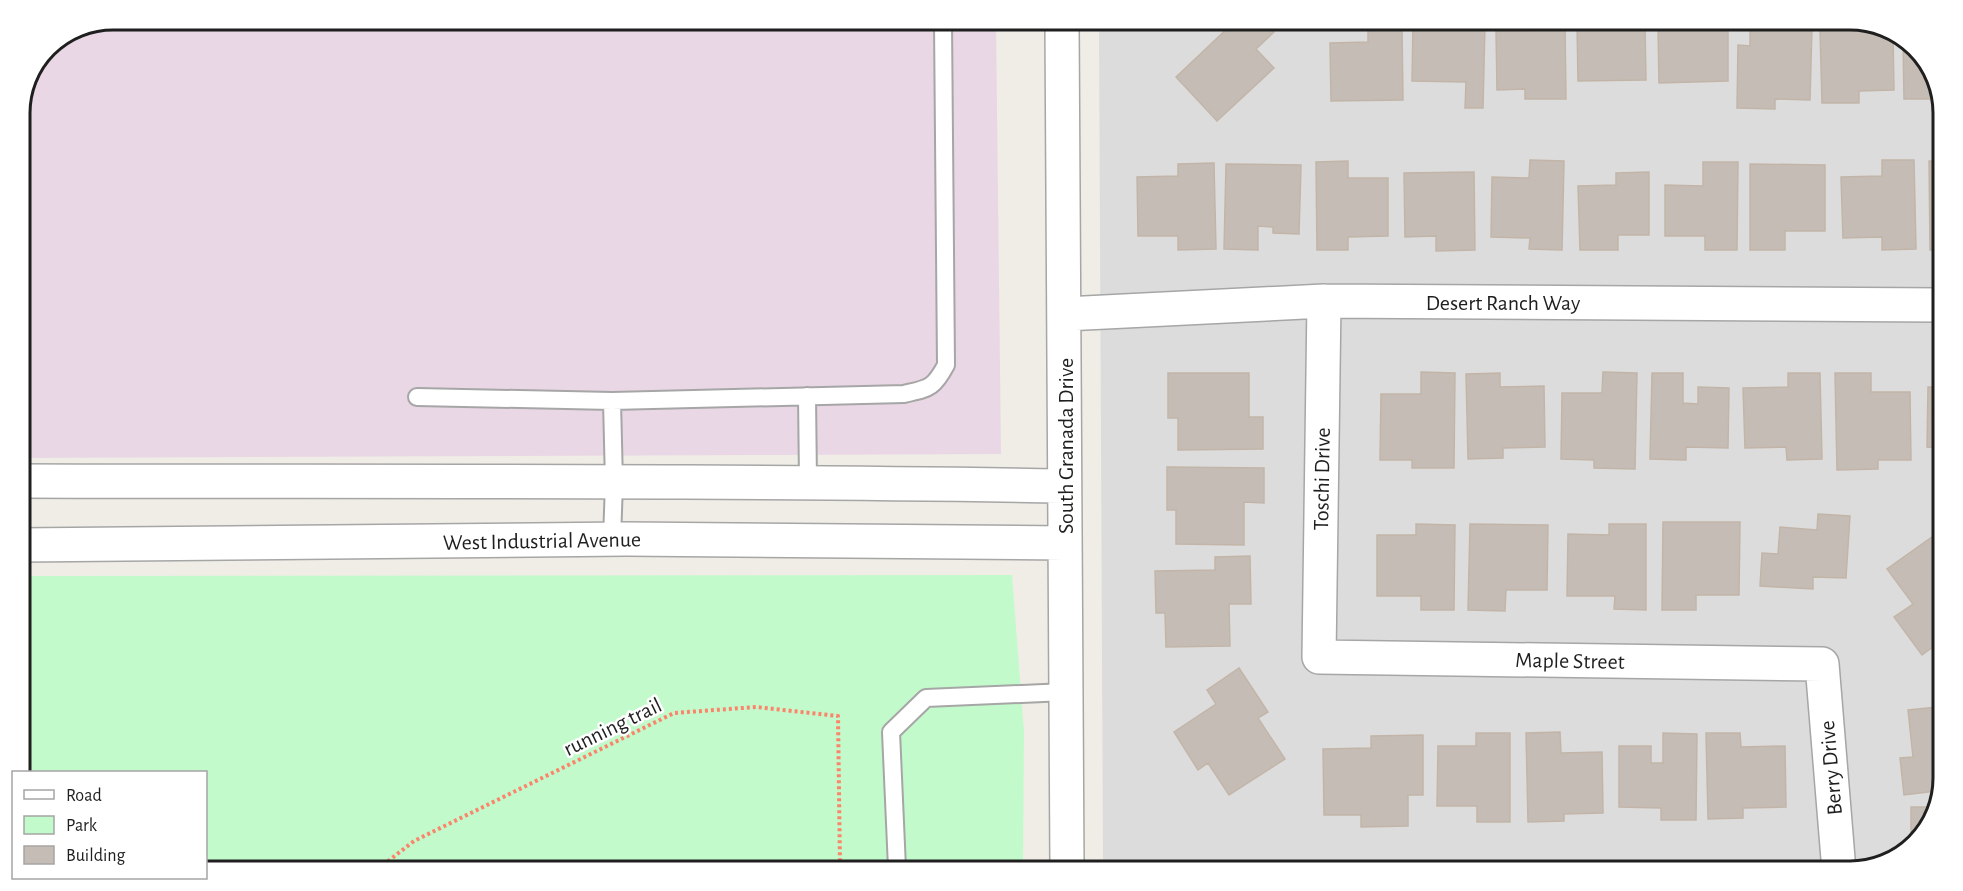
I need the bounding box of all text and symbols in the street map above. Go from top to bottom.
street label: Desert Ranch Way [1426,292,1581,314]
street label: South Granada Drive [1055,358,1077,534]
street label: Toschi Drive [1310,427,1334,531]
street label: West Industrial Avenue [443,528,641,554]
street label: Maple Street [1515,649,1625,673]
street label: running trail [560,694,665,760]
street label: Berry Drive [1816,720,1846,816]
legend [12,771,207,879]
text: Road [66,787,102,805]
text: Park [66,817,98,835]
text: Building [66,847,126,865]

